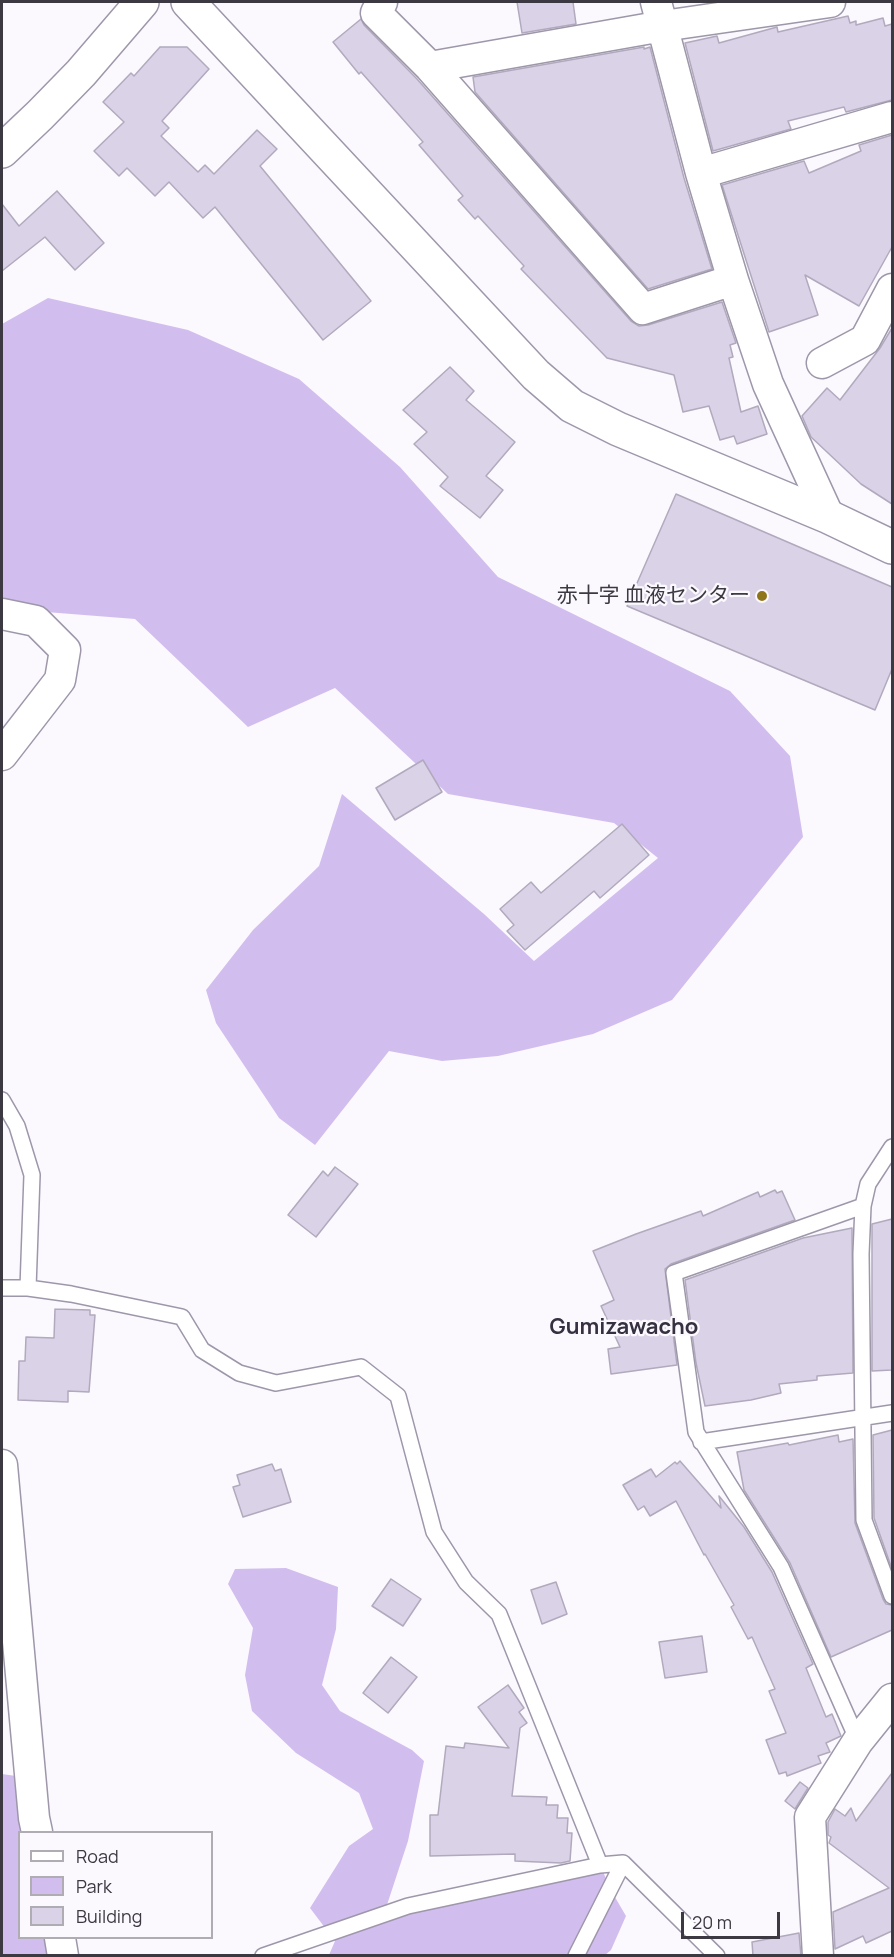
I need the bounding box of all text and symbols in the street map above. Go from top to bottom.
place label: 赤十字 血液センター [557,583,750,609]
marker: 赤十字 血液センター [755,589,769,603]
district label: Gumizawacho [550,1315,698,1341]
legend [18,1831,213,1939]
text: Road [76,1844,119,1868]
text: Park [76,1874,112,1898]
scale bar [684,1900,783,1938]
text: Building [76,1904,142,1928]
text: 20 m [692,1910,732,1934]

